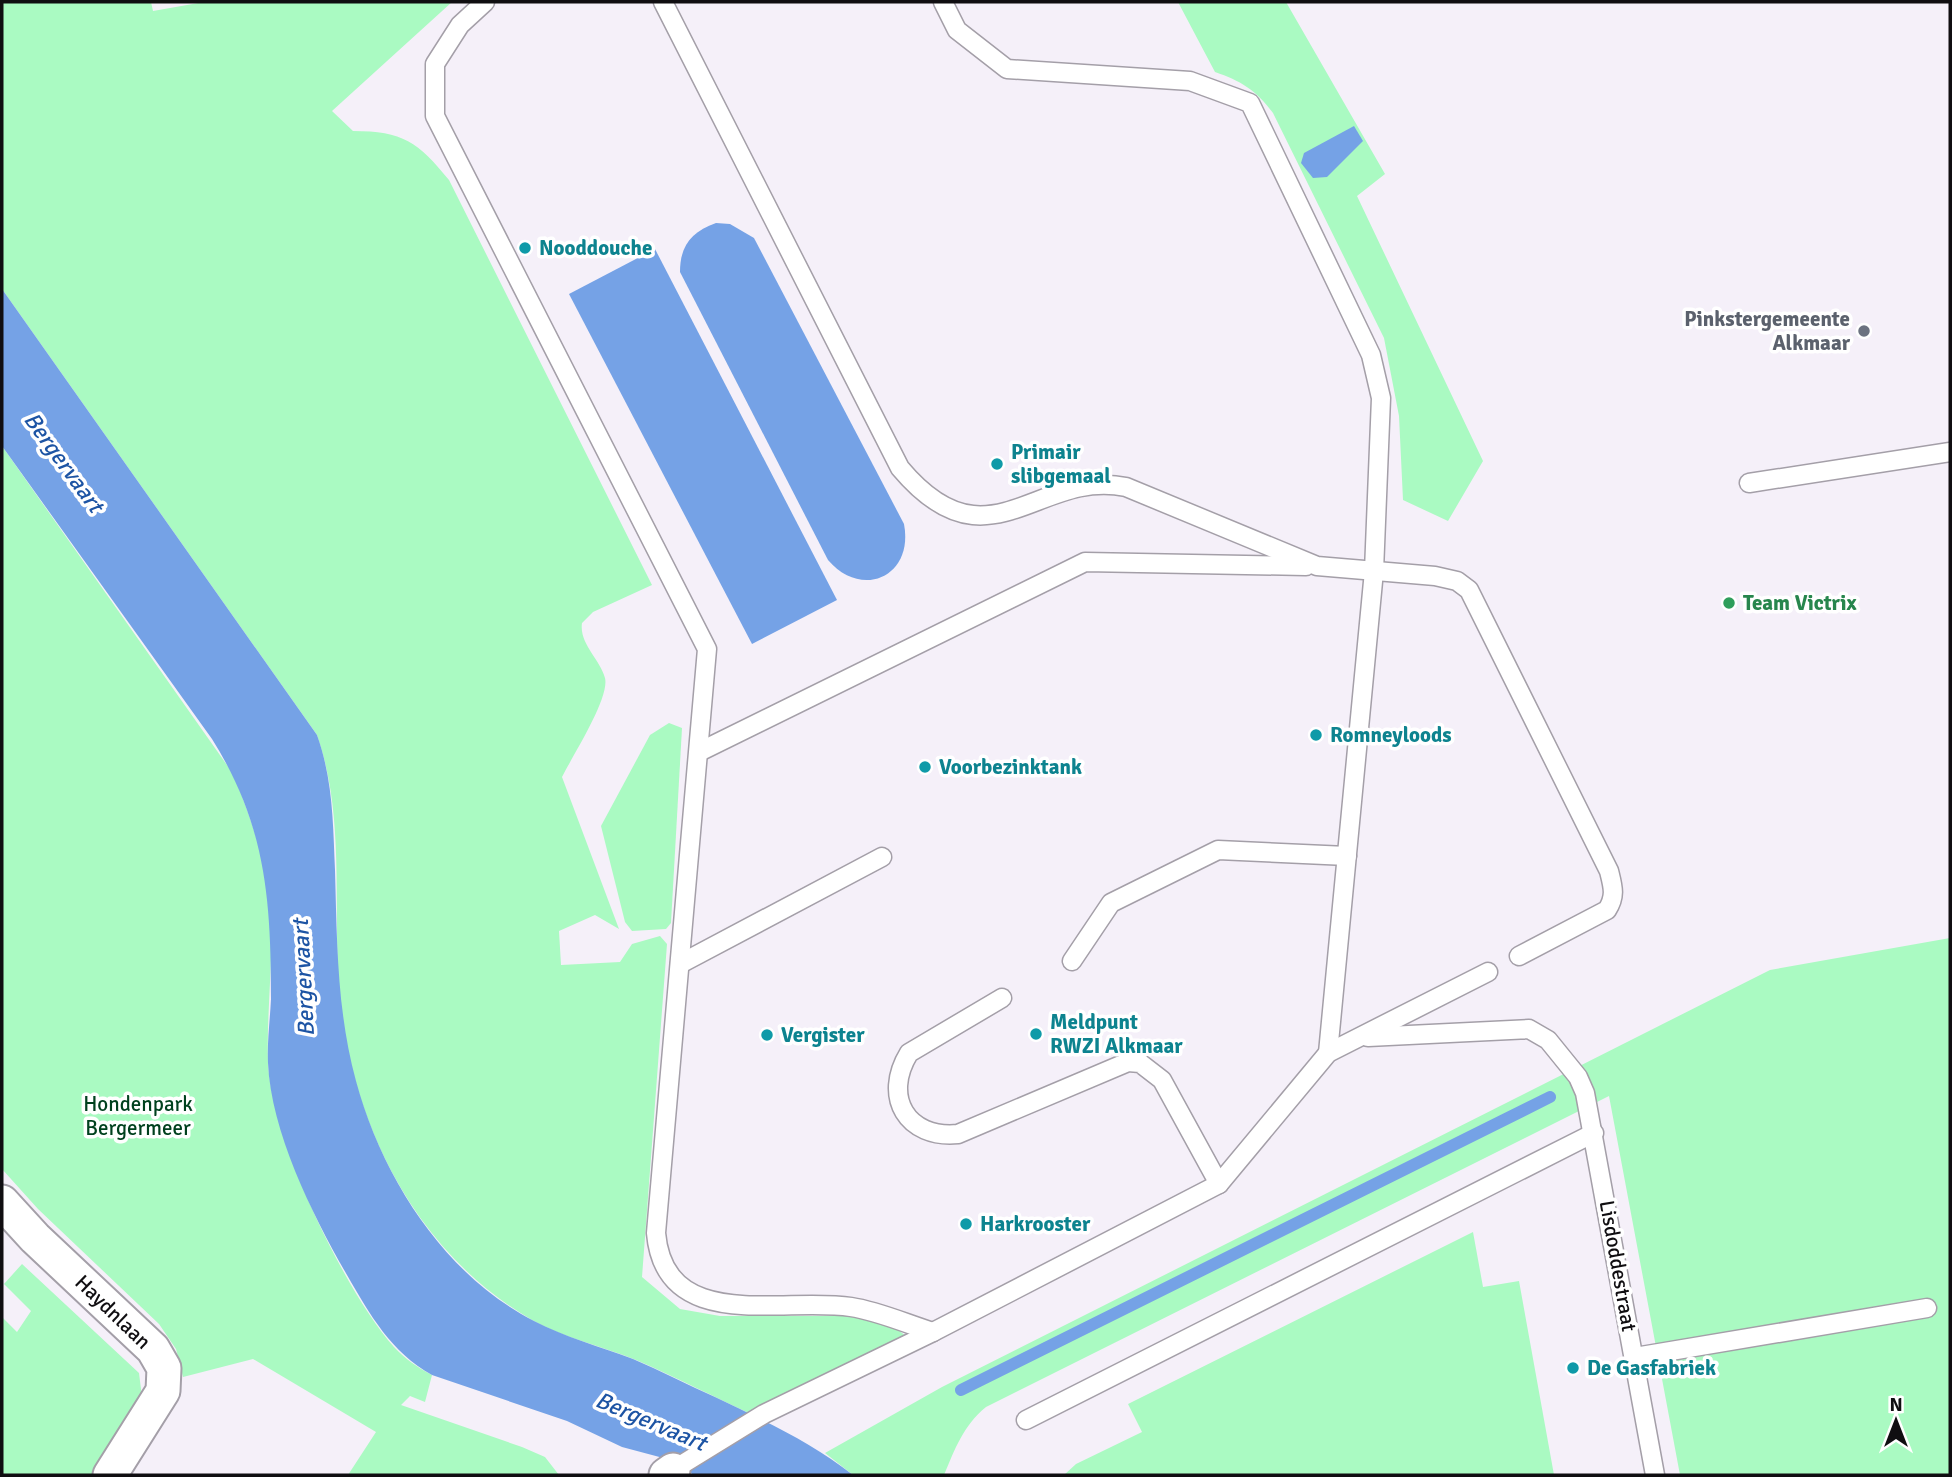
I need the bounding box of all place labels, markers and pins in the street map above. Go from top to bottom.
place label: Nooddouche [539,235,652,261]
marker: Nooddouche [517,240,533,256]
place label: Pinkstergemeente Alkmaar [1684,306,1851,356]
marker: Pinkstergemeente Alkmaar [1856,323,1872,339]
place label: Primair slibgemaal [1011,439,1111,489]
marker: Primair slibgemaal [989,456,1005,472]
place label: Team Victrix [1743,590,1857,616]
marker: Team Victrix [1721,595,1737,611]
place label: Romneyloods [1330,722,1452,748]
marker: Romneyloods [1308,727,1324,743]
place label: Voorbezinktank [939,754,1082,780]
marker: Voorbezinktank [917,759,933,775]
place label: Meldpunt RWZI Alkmaar [1050,1009,1183,1059]
place label: Vergister [781,1022,865,1048]
marker: Meldpunt RWZI Alkmaar [1028,1026,1044,1042]
marker: Vergister [759,1027,775,1043]
place label: Harkrooster [980,1211,1091,1237]
marker: Harkrooster [958,1216,974,1232]
place label: De Gasfabriek [1587,1355,1716,1381]
marker: De Gasfabriek [1565,1360,1581,1376]

